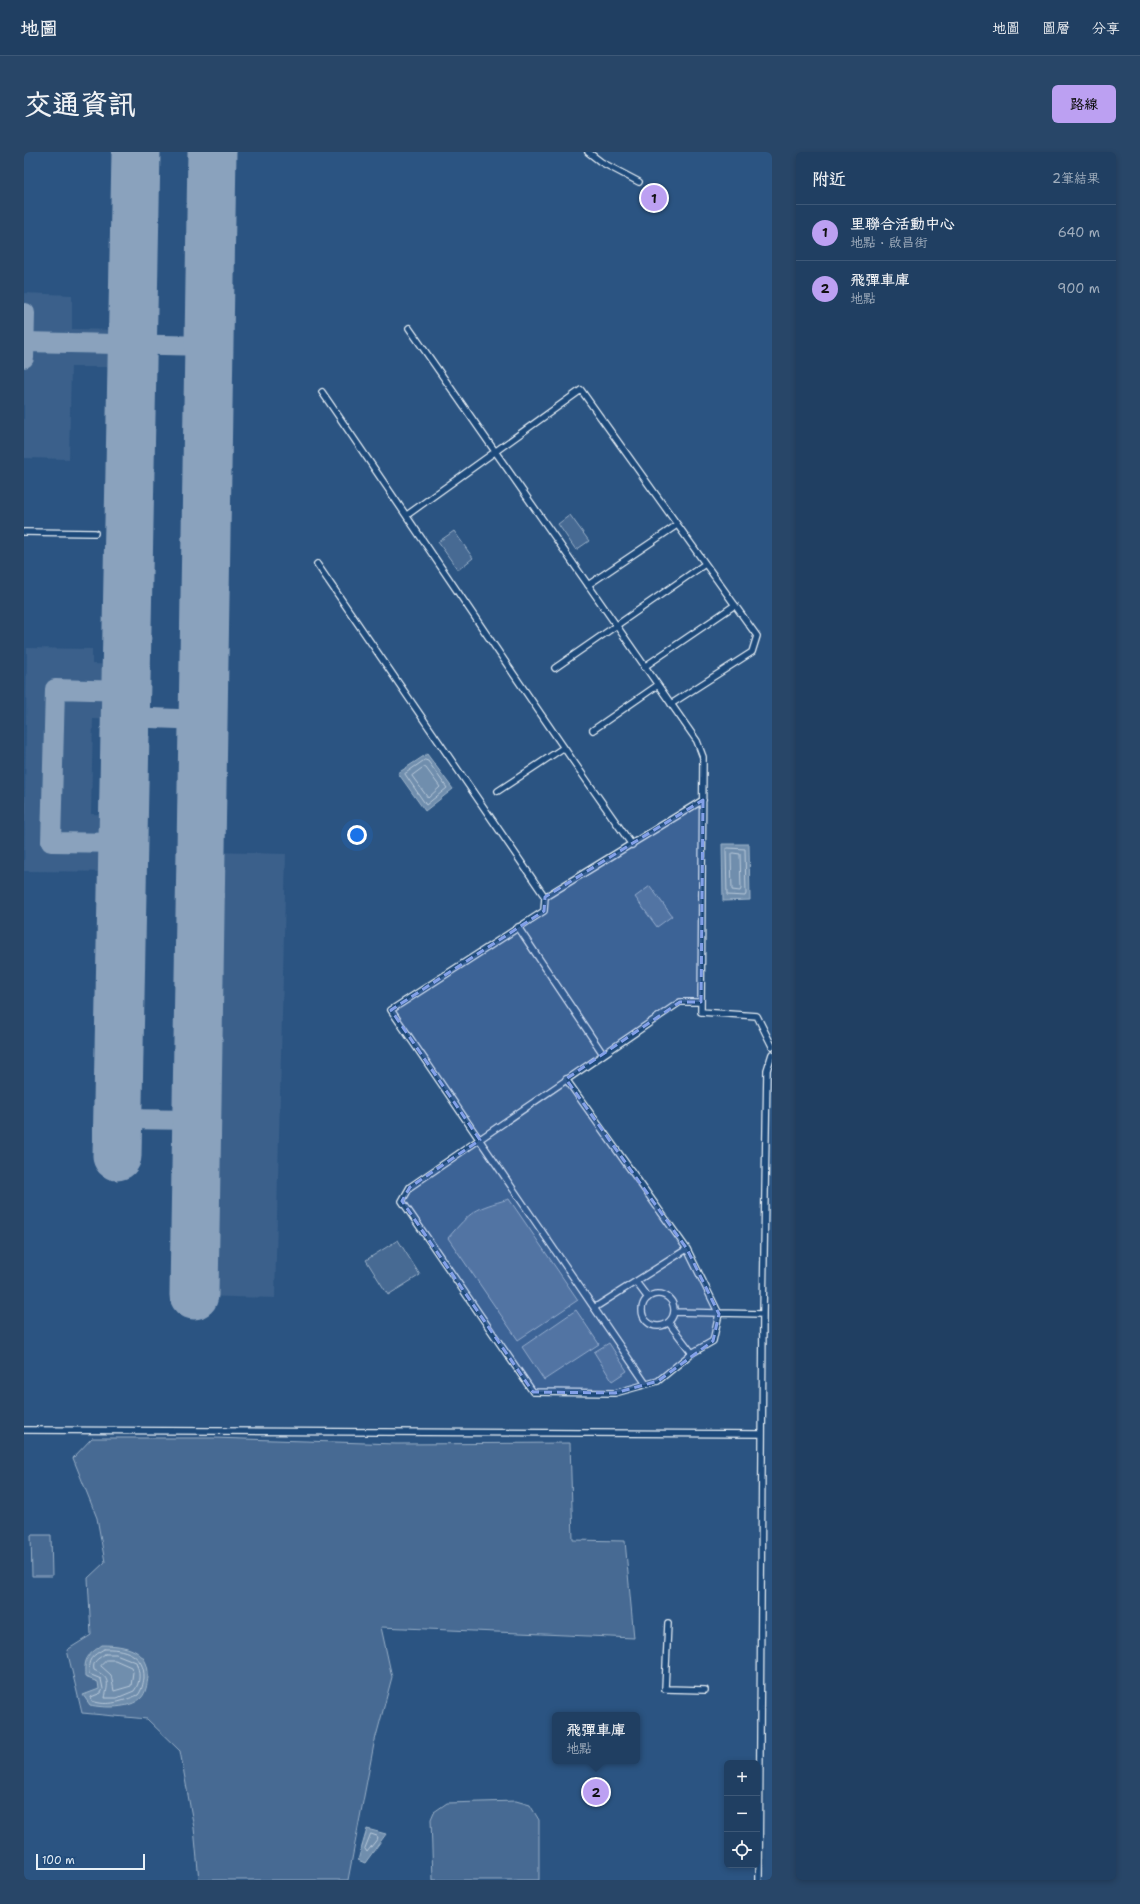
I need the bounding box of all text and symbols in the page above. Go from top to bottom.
text: 地圖 [20,16,58,41]
text: 地圖 [992,19,1020,37]
text: 圖層 [1042,19,1070,37]
text: 分享 [1092,19,1120,37]
text: 交通資訊 [24,85,136,123]
button: 路線 [1052,85,1116,123]
text: 附近 [812,168,846,190]
text: 2筆結果 [1052,170,1100,187]
pin: 1 [641,183,667,213]
text: 里聯合活動中心 [850,214,955,234]
text: 1 [822,224,828,241]
text: 640 m [1058,224,1100,241]
text: 地點 · 啟昌街 [850,234,928,251]
text: 飛彈車庫 [850,270,910,290]
text: 2 [820,280,830,297]
text: 900 m [1057,280,1100,297]
text: 地點 [850,290,876,307]
your location [347,825,367,845]
popup [552,1712,640,1764]
text: 飛彈車庫 [566,1720,626,1740]
text: 地點 [566,1740,592,1757]
map controls [724,1760,760,1868]
button: + [724,1760,760,1796]
pin: 2 [583,1777,609,1807]
button: − [724,1796,760,1832]
button: locate [724,1832,760,1868]
scale bar [36,1852,145,1871]
text: 100 m [42,1853,75,1868]

